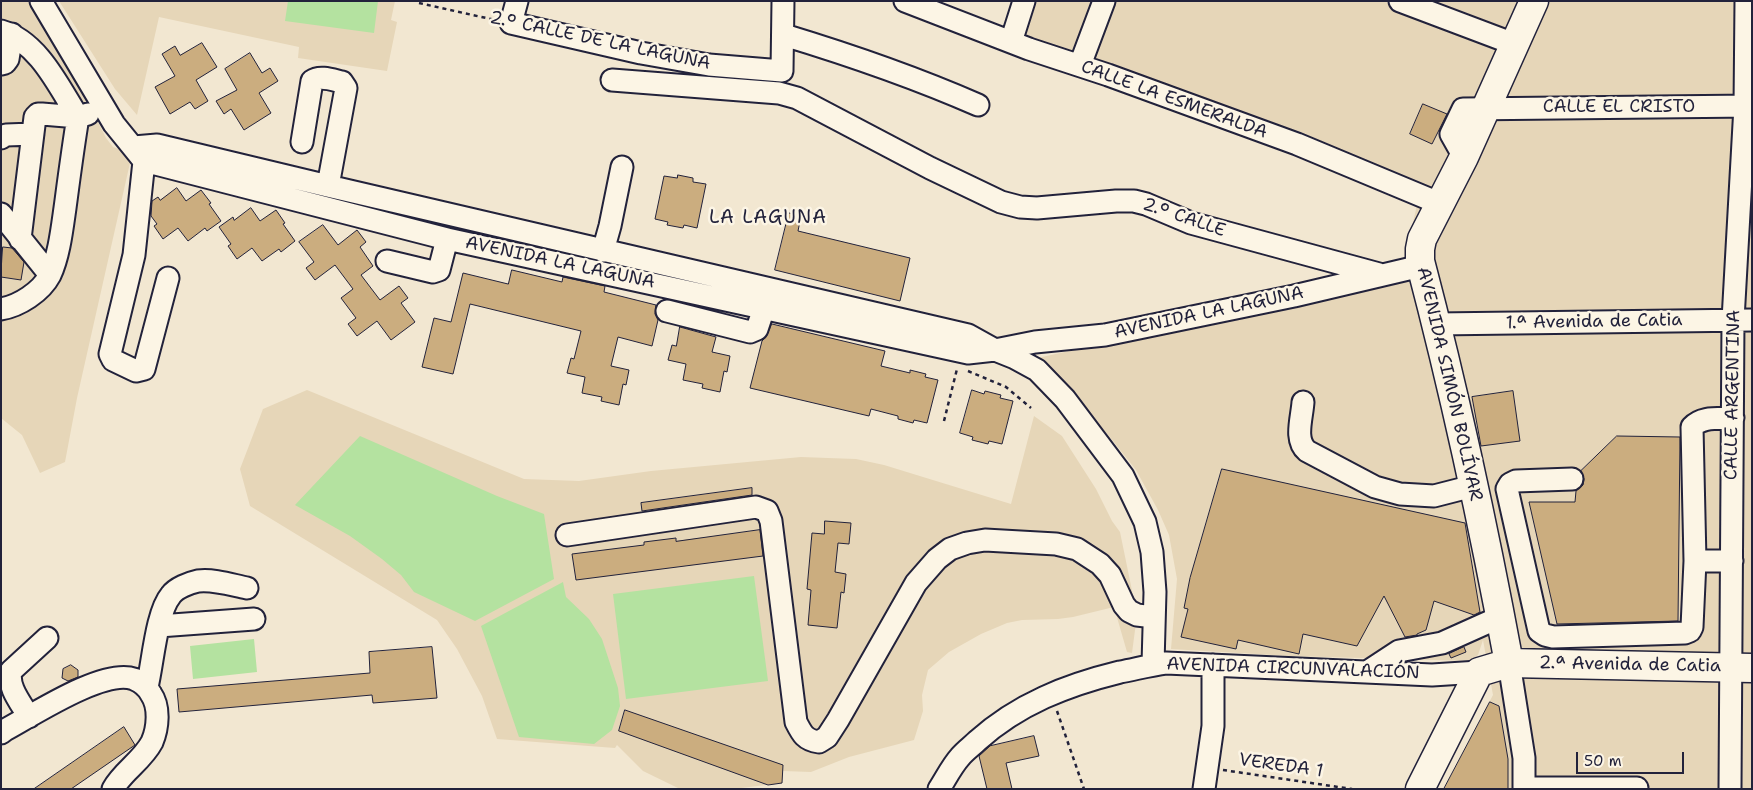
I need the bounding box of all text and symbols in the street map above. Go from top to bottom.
street label: 2.° CALLE DE LA LAGUNA [488,7,712,75]
street label: CALLE LA ESMERALDA [1078,56,1270,144]
street label: CALLE EL CRISTO [1543,96,1695,118]
street label: 2.° CALLE [1140,194,1228,242]
district label: LA LAGUNA [708,207,828,229]
street label: AVENIDA LA LAGUNA [463,232,657,294]
street label: AVENIDA SIMÓN BOLÍVAR [1412,265,1486,503]
street label: AVENIDA LA LAGUNA [1112,282,1306,344]
street label: 1.ª Avenida de Catia [1505,310,1683,334]
street label: CALLE ARGENTINA [1721,310,1745,480]
street label: 2.ª Avenida de Catia [1539,653,1721,677]
street label: AVENIDA CIRCUNVALACIÓN [1166,654,1420,684]
scale bar [1578,742,1686,774]
street label: VEREDA 1 [1237,749,1325,783]
text: 50 m [1584,751,1622,771]

